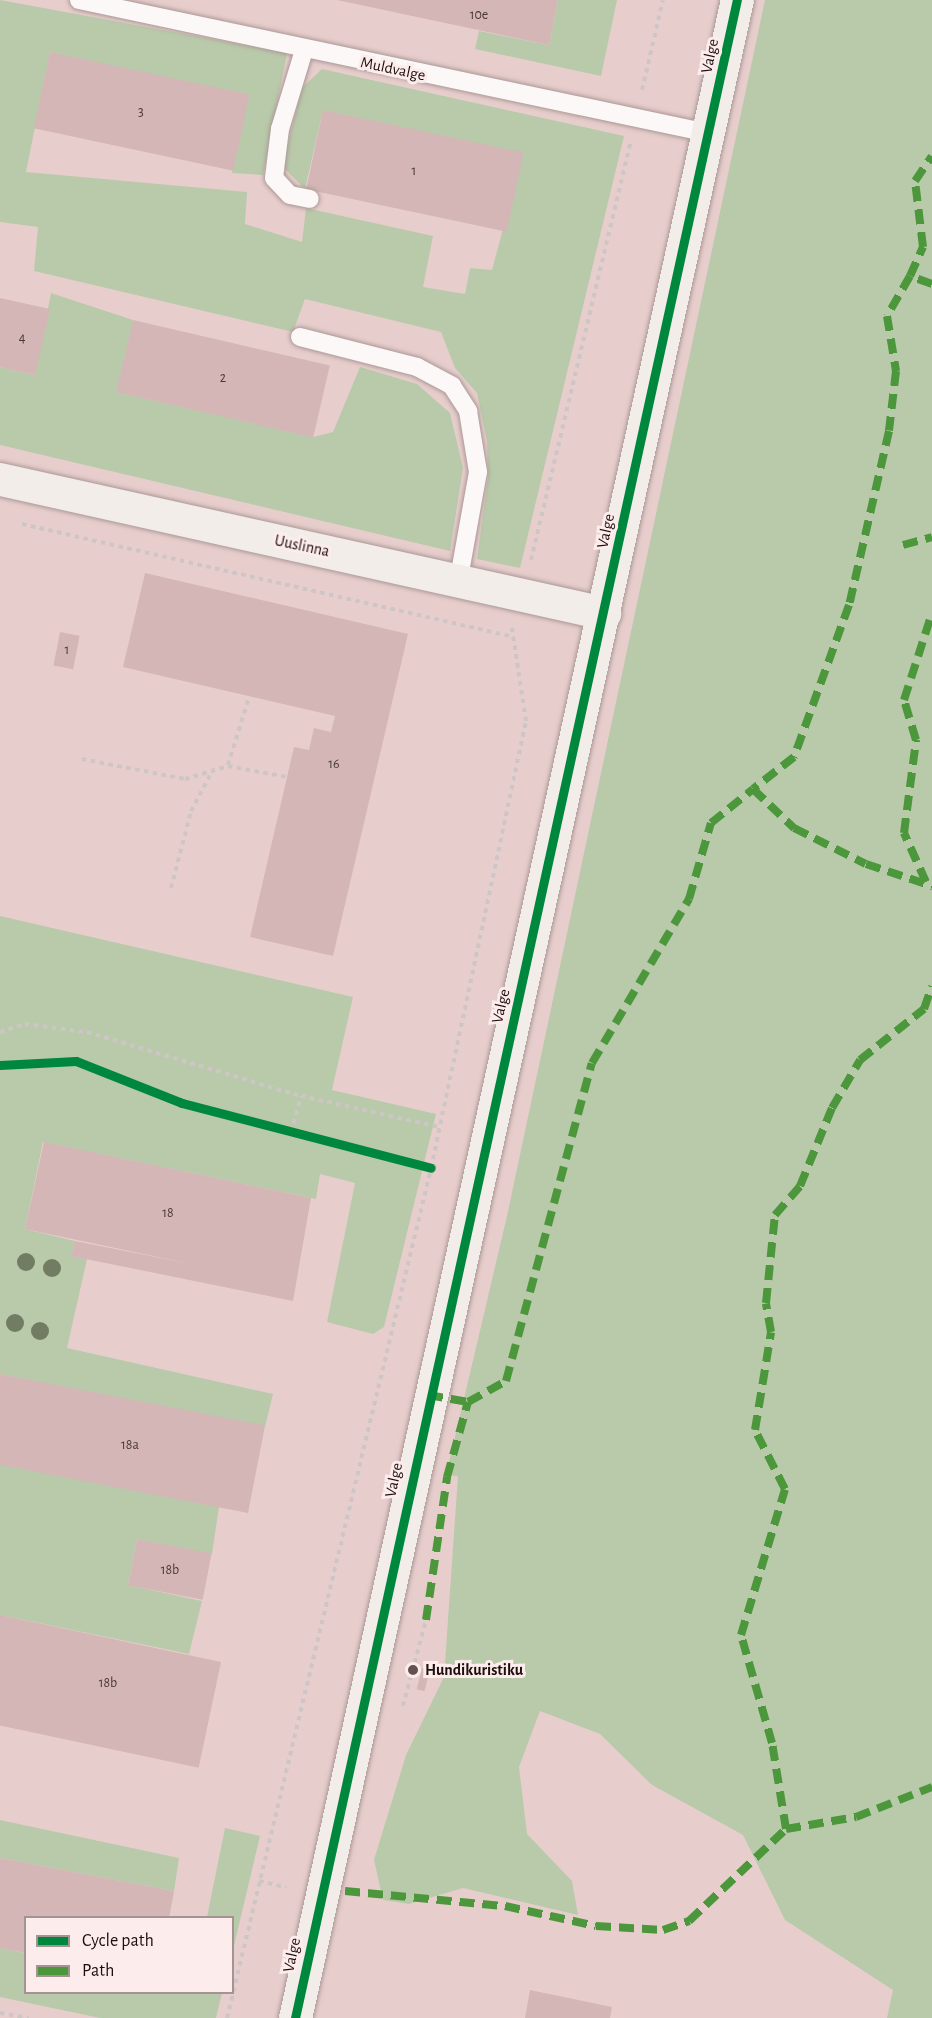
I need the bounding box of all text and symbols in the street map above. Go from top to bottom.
house number: 10e [470,7,488,23]
street label: Valge [697,37,723,75]
street label: Muldvalge [359,53,427,85]
house number: 3 [138,104,144,120]
house number: 1 [412,163,416,179]
house number: 4 [19,330,25,346]
house number: 2 [220,370,226,386]
street label: Valge [593,512,619,550]
street label: Uuslinna [273,531,331,561]
house number: 1 [65,642,69,658]
house number: 16 [328,756,340,772]
street label: Valge [488,987,514,1025]
house number: 18 [162,1205,174,1221]
house number: 18a [121,1437,139,1453]
street label: Valge [381,1461,407,1499]
house number: 18b [161,1562,179,1578]
place label: Hundikuristiku [425,1660,523,1680]
marker: Hundikuristiku [406,1663,420,1677]
house number: 18b [99,1675,117,1691]
legend [24,1916,234,1994]
text: Cycle path [82,1932,154,1950]
street label: Valge [279,1936,305,1974]
text: Path [82,1962,114,1980]

